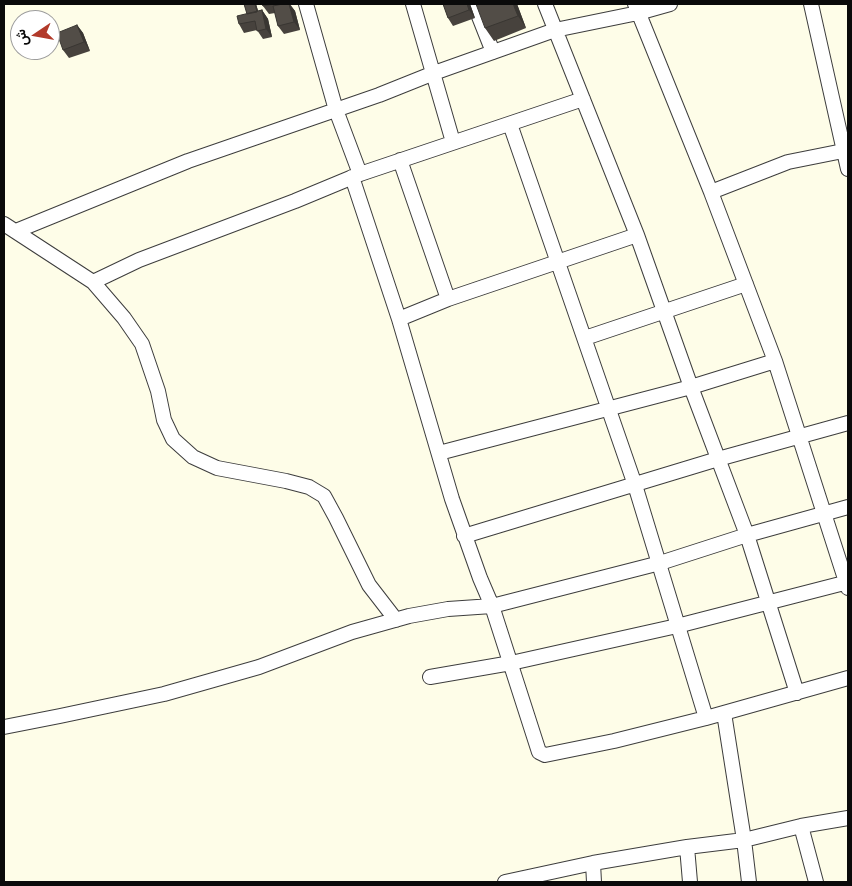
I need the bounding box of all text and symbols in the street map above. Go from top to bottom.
north arrow [10,10,60,60]
text: ش [10,28,32,48]

